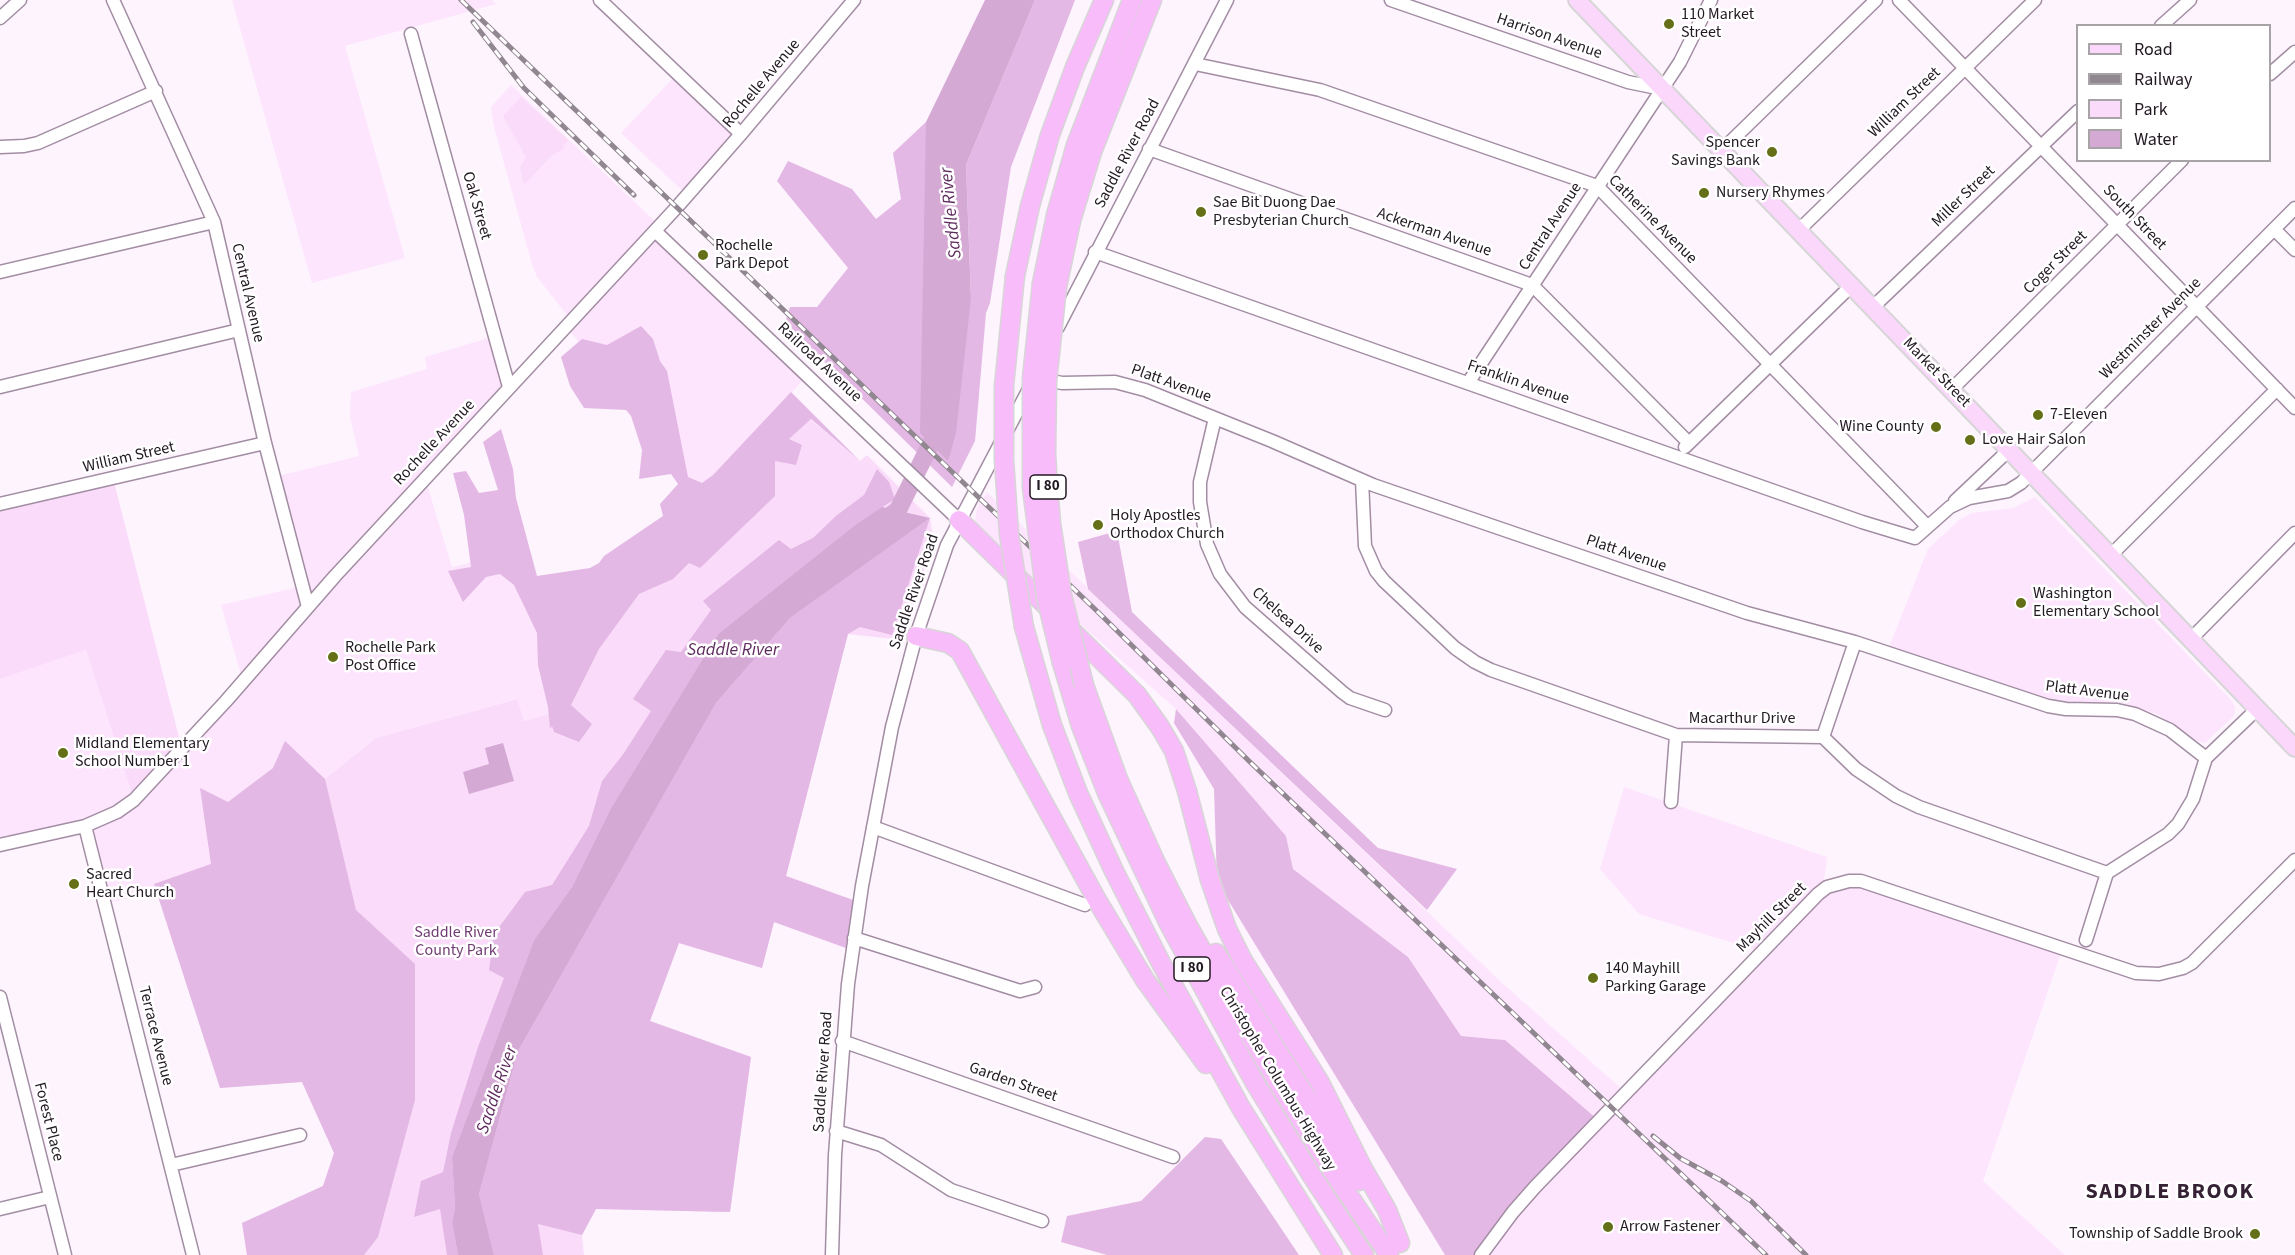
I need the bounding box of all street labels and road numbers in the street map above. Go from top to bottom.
street label: Harrison Avenue [1494,10,1604,64]
street label: Rochelle Avenue [719,36,805,132]
street label: William Street [1865,64,1945,142]
street label: Saddle River Road [1091,96,1165,212]
street label: Miller Street [1928,162,2000,232]
street label: Oak Street [457,170,495,242]
street label: Catherine Avenue [1604,172,1700,268]
street label: Central Avenue [1515,179,1587,275]
street label: South Street [2098,181,2170,255]
street label: Ackerman Avenue [1374,204,1494,262]
street label: Coger Street [2020,227,2092,299]
street label: Central Avenue [226,242,268,344]
street label: Westminster Avenue [2096,274,2206,384]
street label: Railroad Avenue [773,319,865,407]
street label: Market Street [1898,334,1974,412]
street label: Franklin Avenue [1464,357,1572,409]
street label: Platt Avenue [1128,361,1214,407]
street label: Rochelle Avenue [390,396,480,490]
street label: William Street [81,438,177,478]
road number: I 80 [1030,475,1066,499]
street label: Platt Avenue [1583,531,1669,577]
street label: Saddle River Road [886,532,944,652]
street label: Chelsea Drive [1247,584,1327,658]
street label: Platt Avenue [2044,677,2130,707]
street label: Macarthur Drive [1689,709,1795,729]
street label: Mayhill Street [1733,879,1811,957]
road number: I 80 [1174,957,1210,981]
street label: Terrace Avenue [133,984,177,1088]
street label: Christopher Columbus Highway [1214,984,1340,1174]
street label: Saddle River Road [810,1011,838,1133]
street label: Garden Street [966,1059,1060,1107]
street label: Forest Place [29,1080,67,1164]

